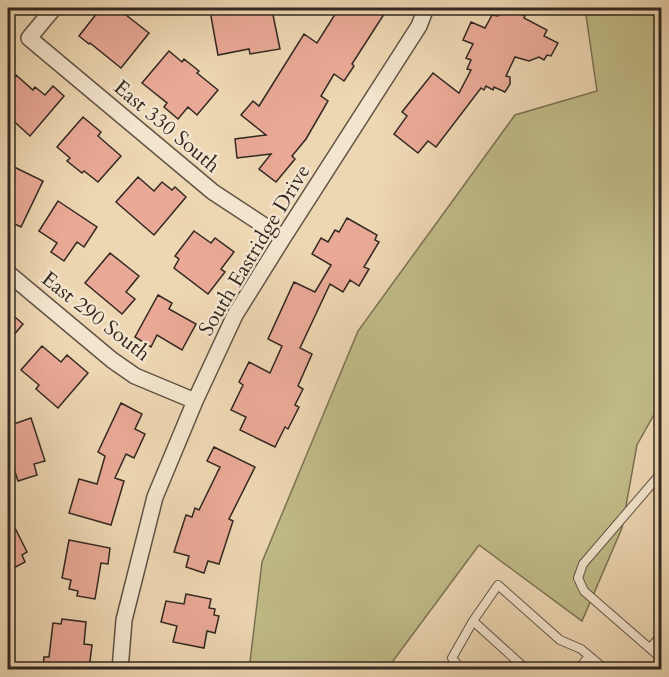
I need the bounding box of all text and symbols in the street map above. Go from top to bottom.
street label: East 330 South [107,73,226,180]
street label: South Eastridge Drive [192,159,317,341]
street label: East 290 South [35,265,157,368]

